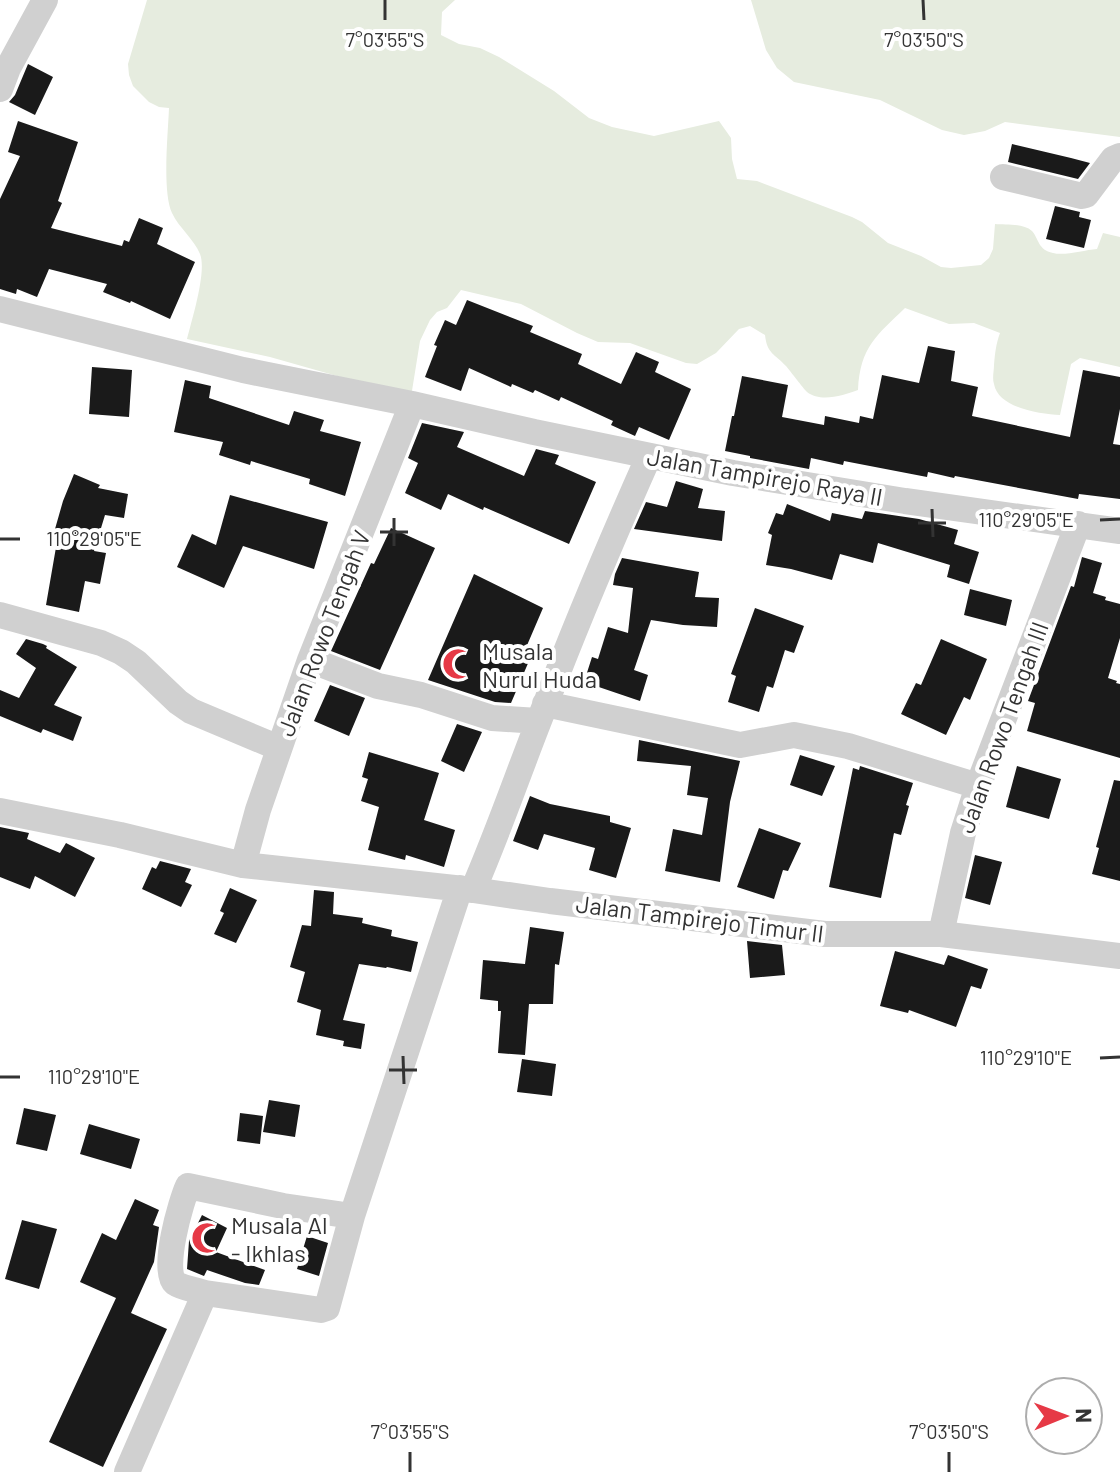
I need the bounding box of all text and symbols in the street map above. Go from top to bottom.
text: 7°03'55"S [346,27,424,51]
text: 7°03'50"S [884,27,964,51]
street label: Jalan Tampirejo Raya II [645,441,885,511]
text: 110°29'05"E [978,507,1074,531]
text: 110°29'05"E [46,526,142,550]
street label: Jalan Rowo Tengah V [270,526,376,740]
street label: Jalan Rowo Tengah III [950,617,1054,837]
place label: Musala Nurul Huda [482,636,597,693]
mosque icon: Musala Nurul Huda [441,647,475,681]
street label: Jalan Tampirejo Timur II [574,888,826,948]
text: 110°29'10"E [980,1045,1072,1069]
text: 110°29'10"E [48,1064,140,1088]
place label: Musala Al - Ikhlas [231,1210,328,1267]
mosque icon: Musala Al - Ikhlas [190,1221,224,1255]
north arrow [1024,1376,1104,1456]
text: N [1072,1408,1098,1423]
text: 7°03'55"S [371,1419,449,1443]
text: 7°03'50"S [909,1419,989,1443]

